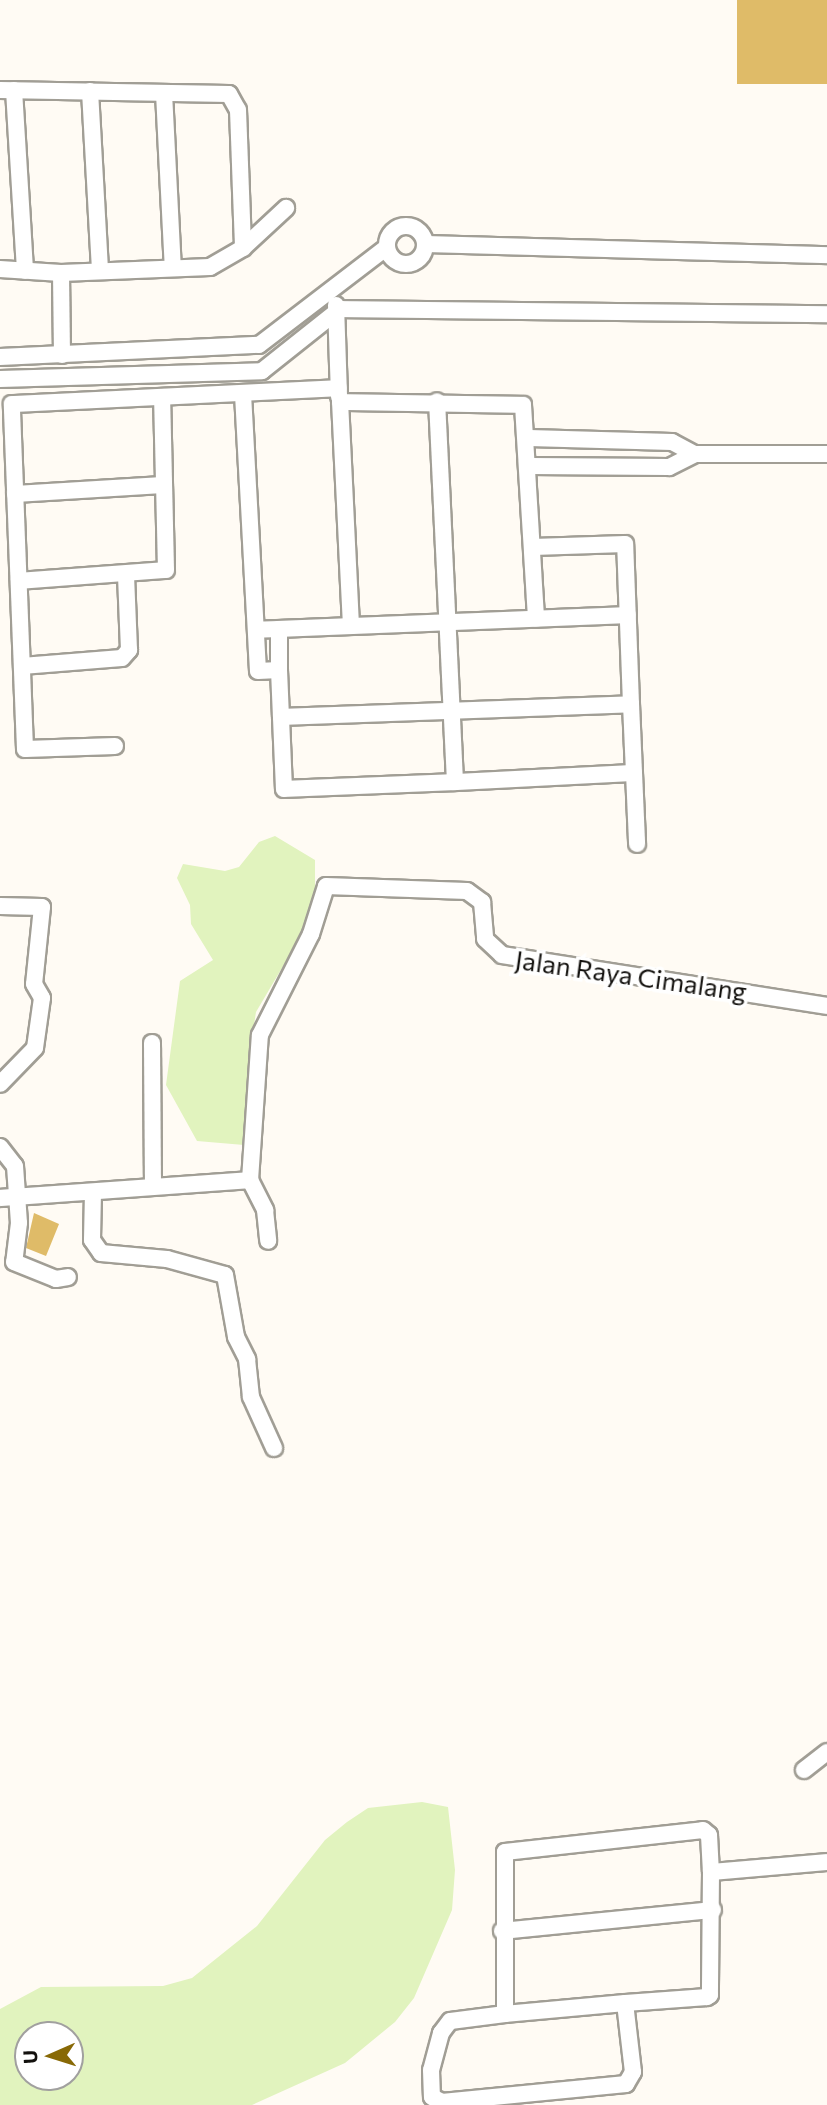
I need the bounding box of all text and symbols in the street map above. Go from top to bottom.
street label: Jalan Raya Cimalang [513,943,749,1007]
north arrow [14,2021,84,2091]
text: U [18,2050,41,2065]

